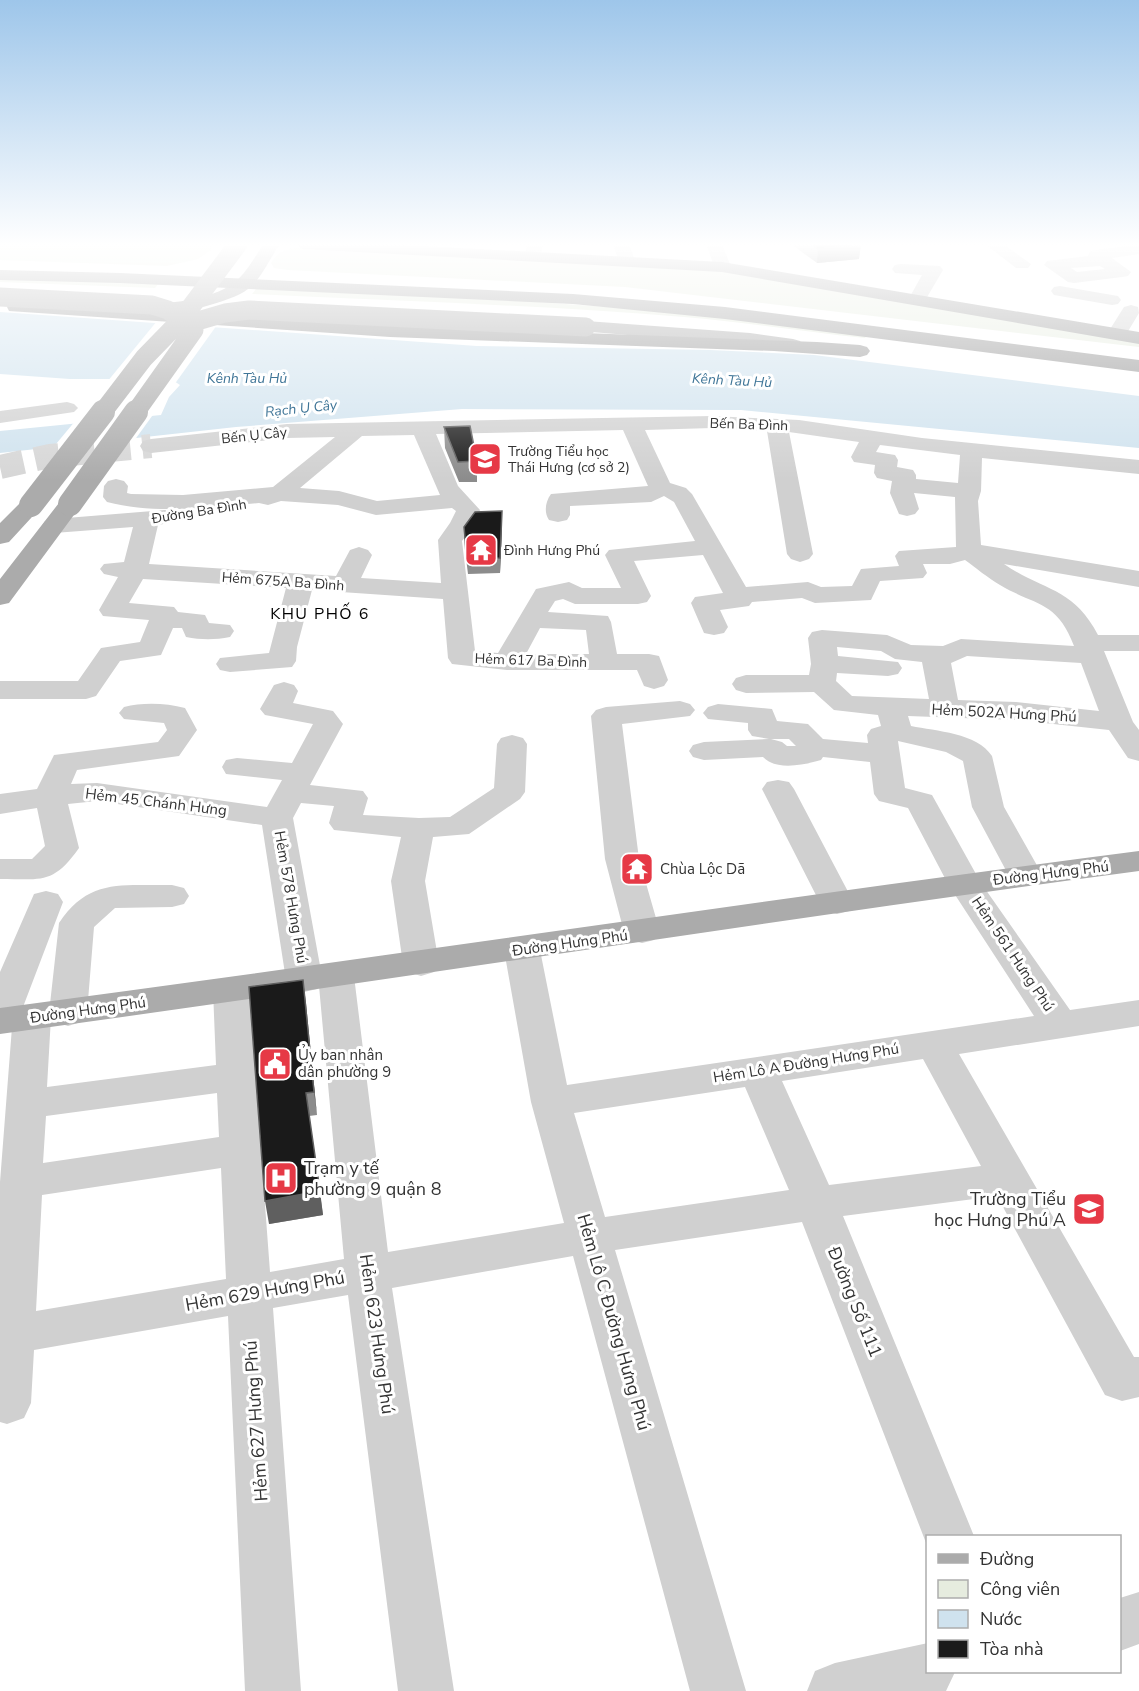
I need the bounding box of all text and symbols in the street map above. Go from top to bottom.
water label: Kênh Tàu Hủ [207,369,287,388]
water label: Kênh Tàu Hủ [691,369,773,392]
water label: Rạch Ụ Cây [264,395,339,422]
street label: Bến Ba Đình [709,414,789,435]
street label: Bến Ụ Cây [220,423,289,448]
school or university icon: Trường Tiểu học Thái Hưng (cơ sở 2) [467,441,503,477]
place label: Trường Tiểu học Thái Hưng (cơ sở 2) [508,442,630,477]
street label: Đường Ba Đình [149,495,248,529]
temple icon: Đình Hưng Phú [463,532,499,568]
place label: Đình Hưng Phú [503,541,600,560]
street label: Hẻm 675A Ba Đình [221,568,345,595]
district label: KHU PHỐ 6 [270,602,370,625]
street label: Hẻm 617 Ba Đình [474,649,588,672]
street label: Hẻm 502A Hưng Phú [931,699,1077,727]
street label: Hẻm 45 Chánh Hưng [84,783,228,821]
street label: Hẻm 578 Hưng Phú [269,829,313,965]
temple icon: Chùa Lộc Dã [619,851,655,887]
street label: Đường Hưng Phú [991,856,1110,890]
place label: Chùa Lộc Dã [660,859,745,879]
street label: Hẻm 561 Hưng Phú [967,893,1059,1015]
street label: Đường Hưng Phú [510,925,629,961]
street label: Đường Hưng Phú [28,992,147,1028]
street label: Hẻm Lô A Đường Hưng Phú [712,1038,900,1088]
place label: Ủy ban nhân dân phường 9 [298,1044,391,1082]
public building icon: Ủy ban nhân dân phường 9 [257,1046,293,1082]
place label: Trạm y tế phường 9 quận 8 [304,1156,441,1201]
hospital icon: Trạm y tế phường 9 quận 8 [263,1160,299,1196]
place label: Trường Tiểu học Hưng Phú A [934,1187,1066,1232]
school or university icon: Trường Tiểu học Hưng Phú A [1071,1191,1107,1227]
street label: Hẻm Lô C Đường Hưng Phú [572,1211,656,1433]
street label: Đường Số 111 [822,1242,888,1361]
street label: Hẻm 623 Hưng Phú [354,1252,400,1416]
street label: Hẻm 629 Hưng Phú [183,1265,347,1317]
street label: Hẻm 627 Hưng Phú [238,1340,274,1502]
legend [926,1535,1121,1673]
text: Đường [979,1547,1034,1571]
text: Công viên [980,1577,1060,1601]
text: Nước [980,1607,1022,1631]
text: Tòa nhà [980,1637,1044,1661]

